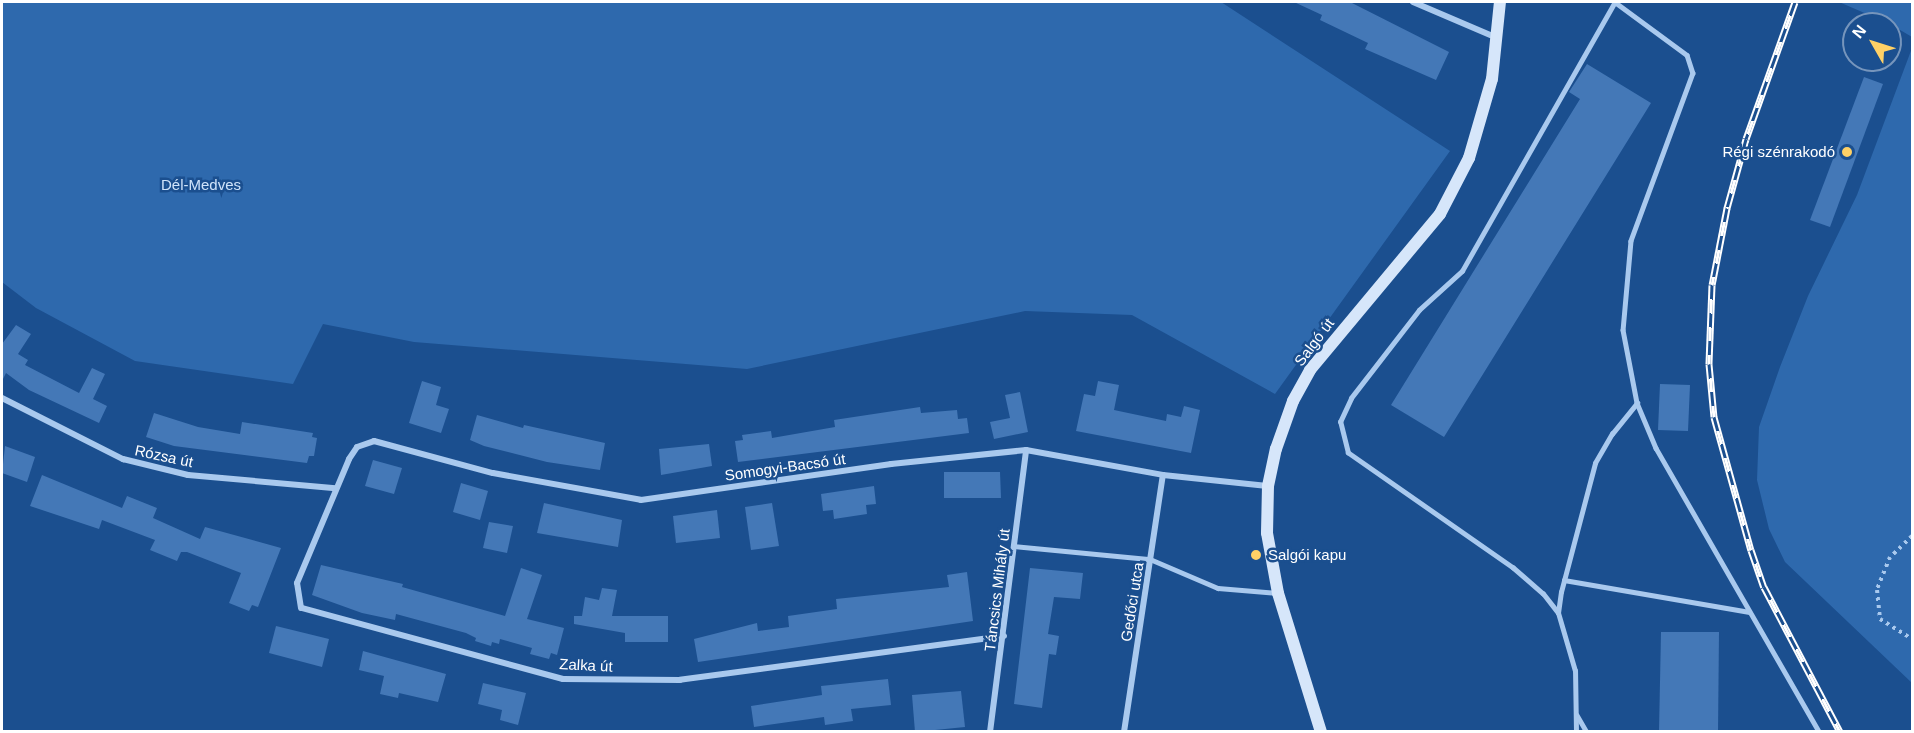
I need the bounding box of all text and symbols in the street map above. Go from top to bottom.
north arrow [1842,12,1902,72]
text: N [1849,22,1869,41]
place label: Régi szénrakodó [1722,143,1835,161]
marker: Régi szénrakodó [1840,145,1854,159]
park label: Dél-Medves [161,176,241,194]
street label: Salgó út [1290,315,1338,369]
street label: Rózsa út [133,441,195,471]
street label: Somogyi-Bacsó út [723,450,847,484]
street label: Táncsics Mihály út [981,528,1013,652]
place label: Salgói kapu [1268,546,1346,564]
marker: Salgói kapu [1249,548,1263,562]
street label: Gedőci utca [1117,561,1147,643]
street label: Zalka út [559,655,613,675]

